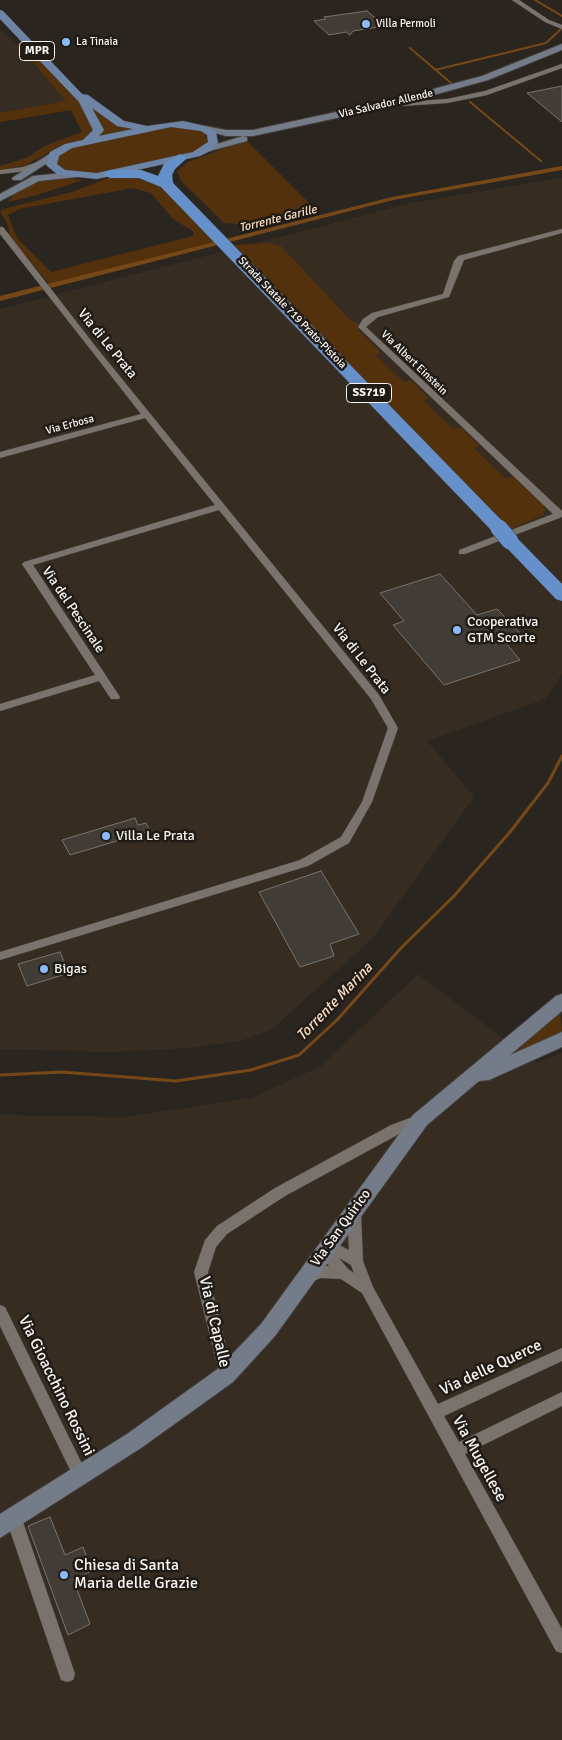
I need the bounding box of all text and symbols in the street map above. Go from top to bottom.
place label: Villa Permoli [376,17,436,31]
marker: Villa Permoli [360,18,372,30]
place label: La Tinaia [76,35,118,49]
marker: La Tinaia [60,36,72,48]
road number: MPR [20,41,54,60]
street label: Via Salvador Allende [338,87,434,121]
water label: Torrente Garille [238,202,318,236]
street label: Strada Statale 719 Prato-Pistoia [235,254,349,372]
street label: Via di Le Prata [74,306,140,382]
street label: Via Albert Einstein [378,328,450,398]
road number: SS719 [346,383,392,402]
street label: Via Erbosa [44,412,96,438]
street label: Via del Pescinale [38,564,108,656]
place label: Cooperativa GTM Scorte [467,614,538,646]
street label: Via di Le Prata [328,620,394,698]
marker: Cooperativa GTM Scorte [451,624,463,636]
place label: Villa Le Prata [116,828,195,844]
marker: Villa Le Prata [100,830,112,842]
water label: Torrente Marina [293,959,377,1045]
place label: Bigas [54,961,87,977]
marker: Bigas [38,963,50,975]
street label: Via San Quirico [307,1186,375,1270]
street label: Via di Capalle [194,1275,234,1369]
street label: Via Gioacchino Rossini [14,1313,98,1459]
street label: Via delle Querce [437,1336,545,1400]
street label: Via Mugellese [447,1413,511,1505]
place label: Chiesa di Santa Maria delle Grazie [74,1556,198,1594]
marker: Chiesa di Santa Maria delle Grazie [58,1569,70,1581]

